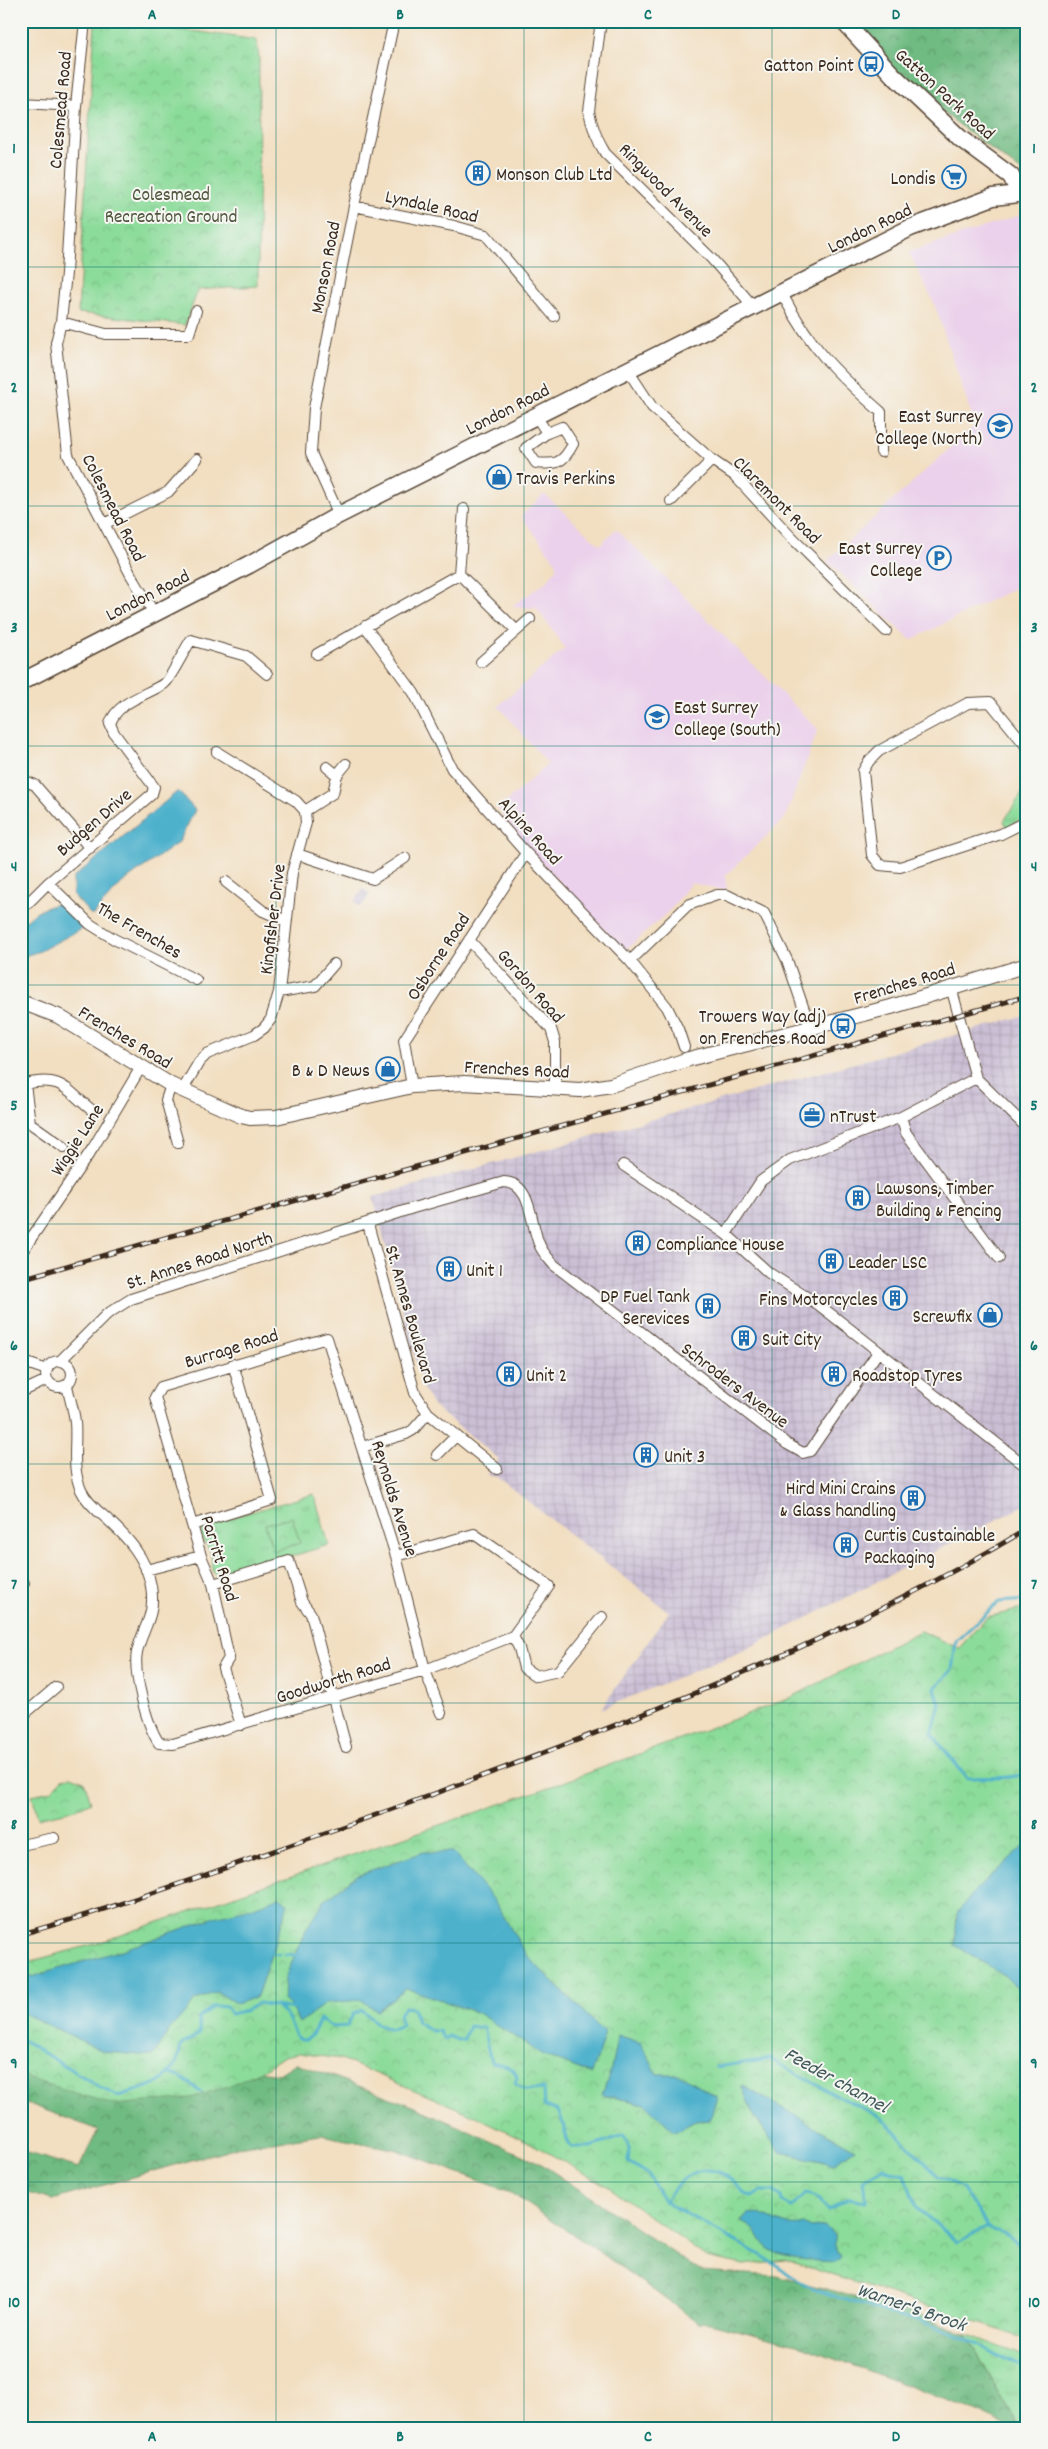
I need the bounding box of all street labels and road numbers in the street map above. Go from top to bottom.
street label: Gatton Park Road [888,43,1000,148]
street label: Colesmead Road [44,50,81,170]
street label: Ringwood Avenue [611,138,718,245]
street label: Lyndale Road [382,185,480,232]
street label: London Road [824,198,917,262]
street label: Monson Road [305,219,350,316]
street label: London Road [462,378,555,444]
street label: Colesmead Road [73,450,151,567]
street label: Claremont Road [725,451,826,552]
street label: London Road [102,564,195,630]
street label: Budgen Drive [52,783,139,864]
street label: Alpine Road [490,792,567,873]
street label: Kingfisher Drive [254,863,295,976]
street label: The Frenches [91,897,186,967]
street label: Osborne Road [401,909,478,1007]
street label: Gordon Road [489,944,569,1031]
street label: Frenches Road [851,957,959,1014]
street label: Frenches Road [72,1000,176,1078]
street label: Frenches Road [464,1055,570,1088]
street label: Wiggie Lane [46,1100,112,1182]
street label: St. Annes Road North [124,1226,277,1299]
street label: St. Annes Boulevard [376,1243,441,1387]
street label: Burrage Road [182,1323,282,1377]
street label: Schroders Avenue [674,1337,793,1436]
street label: Reynolds Avenue [362,1438,423,1560]
street label: Parritt Road [192,1513,244,1606]
street label: Goodworth Road [273,1652,395,1713]

